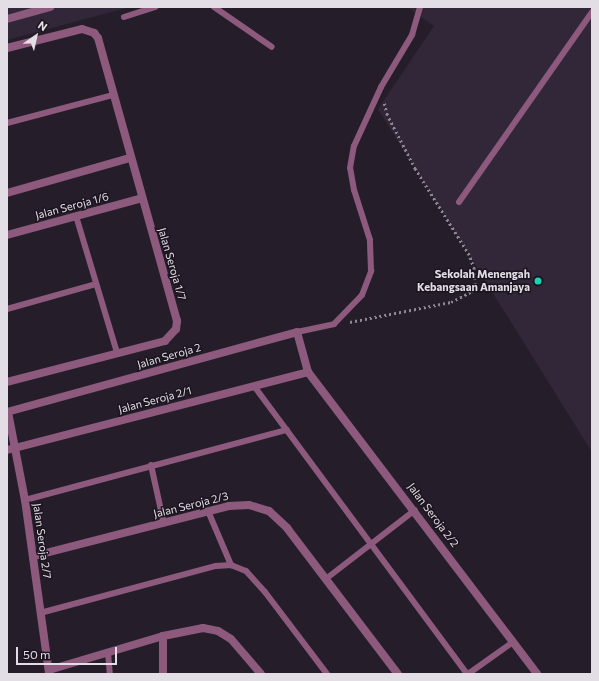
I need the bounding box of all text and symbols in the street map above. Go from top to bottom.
north arrow [16,16,56,56]
text: N [36,18,50,33]
street label: Jalan Seroja 1/6 [34,190,110,222]
street label: Jalan Seroja 1/7 [155,226,189,302]
place label: Sekolah Menengah Kebangsaan Amanjaya [417,268,530,294]
marker: Sekolah Menengah Kebangsaan Amanjaya [533,276,543,286]
street label: Jalan Seroja 2 [136,341,202,371]
street label: Jalan Seroja 2/1 [117,384,193,416]
street label: Jalan Seroja 2/2 [405,480,461,550]
street label: Jalan Seroja 2/3 [152,489,230,521]
street label: Jalan Seroja 2/7 [30,502,54,580]
scale bar [18,639,119,665]
text: 50 m [23,647,51,661]

